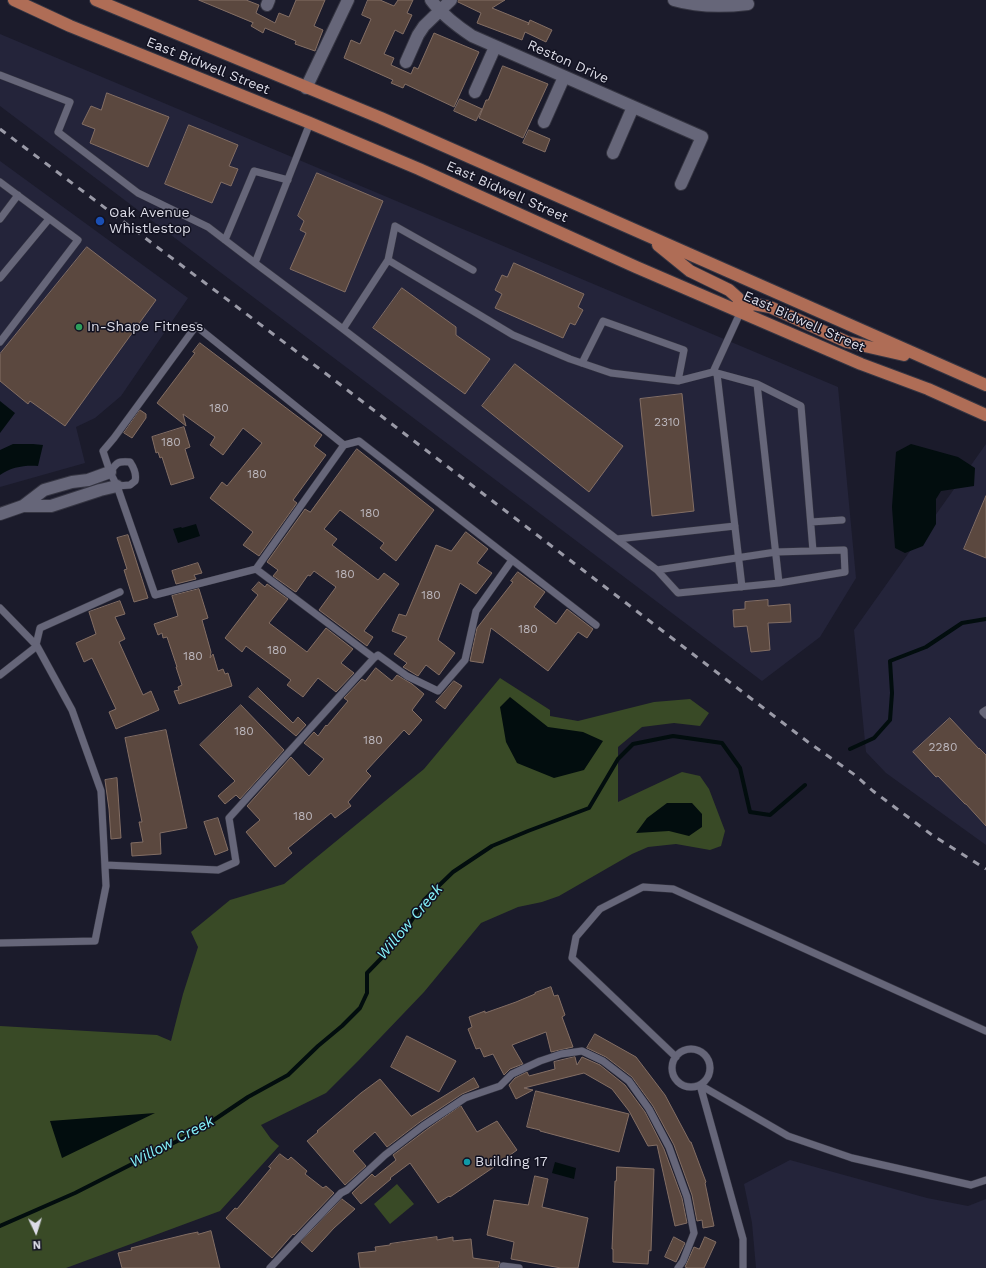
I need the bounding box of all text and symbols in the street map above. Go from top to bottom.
street label: East Bidwell Street [144,34,272,98]
street label: Reston Drive [525,37,611,87]
street label: East Bidwell Street [443,158,571,226]
place label: Oak Avenue Whistlestop [109,205,191,238]
marker: Oak Avenue Whistlestop [94,215,106,227]
street label: East Bidwell Street [740,288,868,356]
place label: In-Shape Fitness [87,319,203,335]
marker: In-Shape Fitness [74,322,84,332]
house number: 180 [209,401,229,415]
house number: 2310 [654,415,680,429]
house number: 180 [161,435,181,449]
house number: 180 [247,467,267,481]
house number: 180 [360,506,380,520]
house number: 180 [335,567,355,581]
house number: 180 [421,588,441,602]
house number: 180 [518,622,538,636]
house number: 180 [267,643,287,657]
house number: 180 [183,649,203,663]
house number: 180 [234,724,254,738]
house number: 180 [363,733,383,747]
house number: 2280 [929,740,957,754]
house number: 180 [293,809,313,823]
water label: Willow Creek [373,881,447,963]
water label: Willow Creek [127,1112,217,1172]
place label: Building 17 [475,1154,547,1170]
marker: Building 17 [462,1157,472,1167]
north arrow [16,1212,56,1252]
text: N [32,1238,41,1251]

